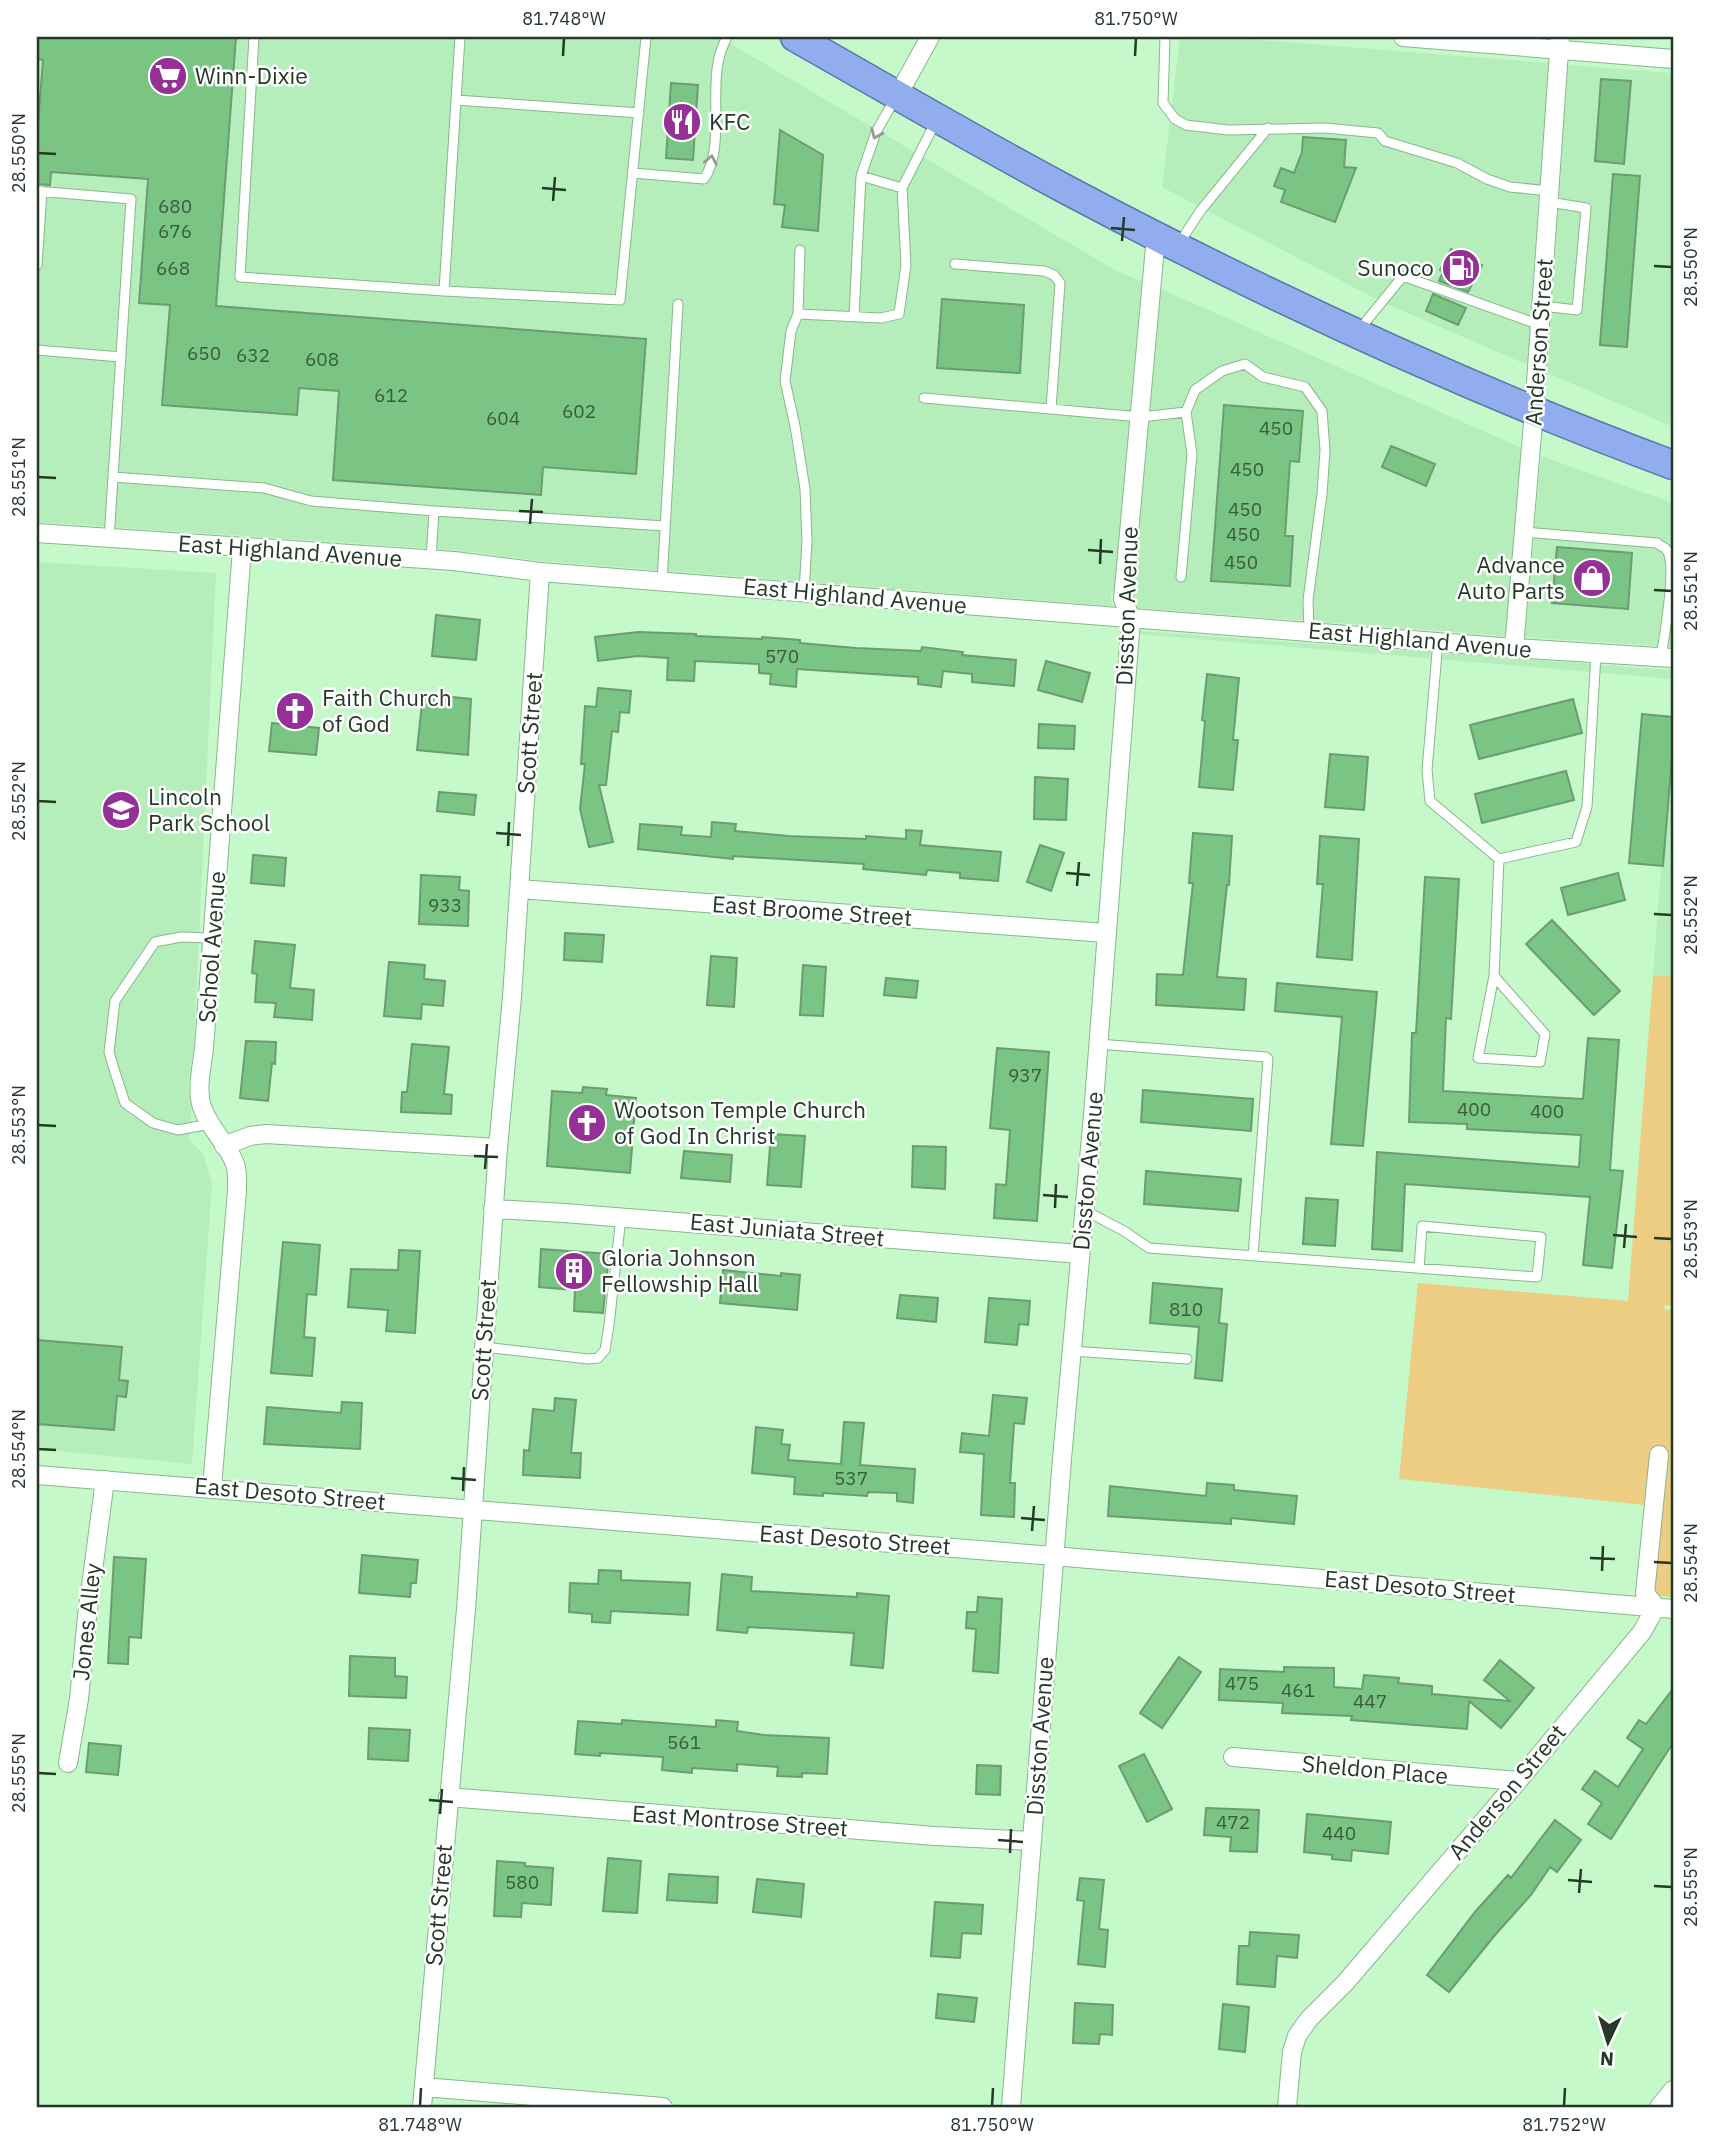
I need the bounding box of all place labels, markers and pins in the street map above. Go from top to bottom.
supermarket icon: Winn-Dixie [147,55,189,97]
place label: Winn-Dixie [195,60,308,90]
restaurant icon: KFC [661,101,703,143]
place label: KFC [709,106,750,136]
fuel station icon: Sunoco [1440,247,1482,289]
place label: Sunoco [1357,252,1434,282]
place label: Advance Auto Parts [1457,549,1565,605]
shop icon: Advance Auto Parts [1571,557,1613,599]
place label: Faith Church of God [322,682,452,738]
church icon: Faith Church of God [274,690,316,732]
place label: Lincoln Park School [148,781,270,837]
school or university icon: Lincoln Park School [100,789,142,831]
place label: Wootson Temple Church of God In Christ [614,1094,866,1150]
church icon: Wootson Temple Church of God In Christ [566,1102,608,1144]
place label: Gloria Johnson Fellowship Hall [601,1242,758,1298]
building icon: Gloria Johnson Fellowship Hall [553,1250,595,1292]

